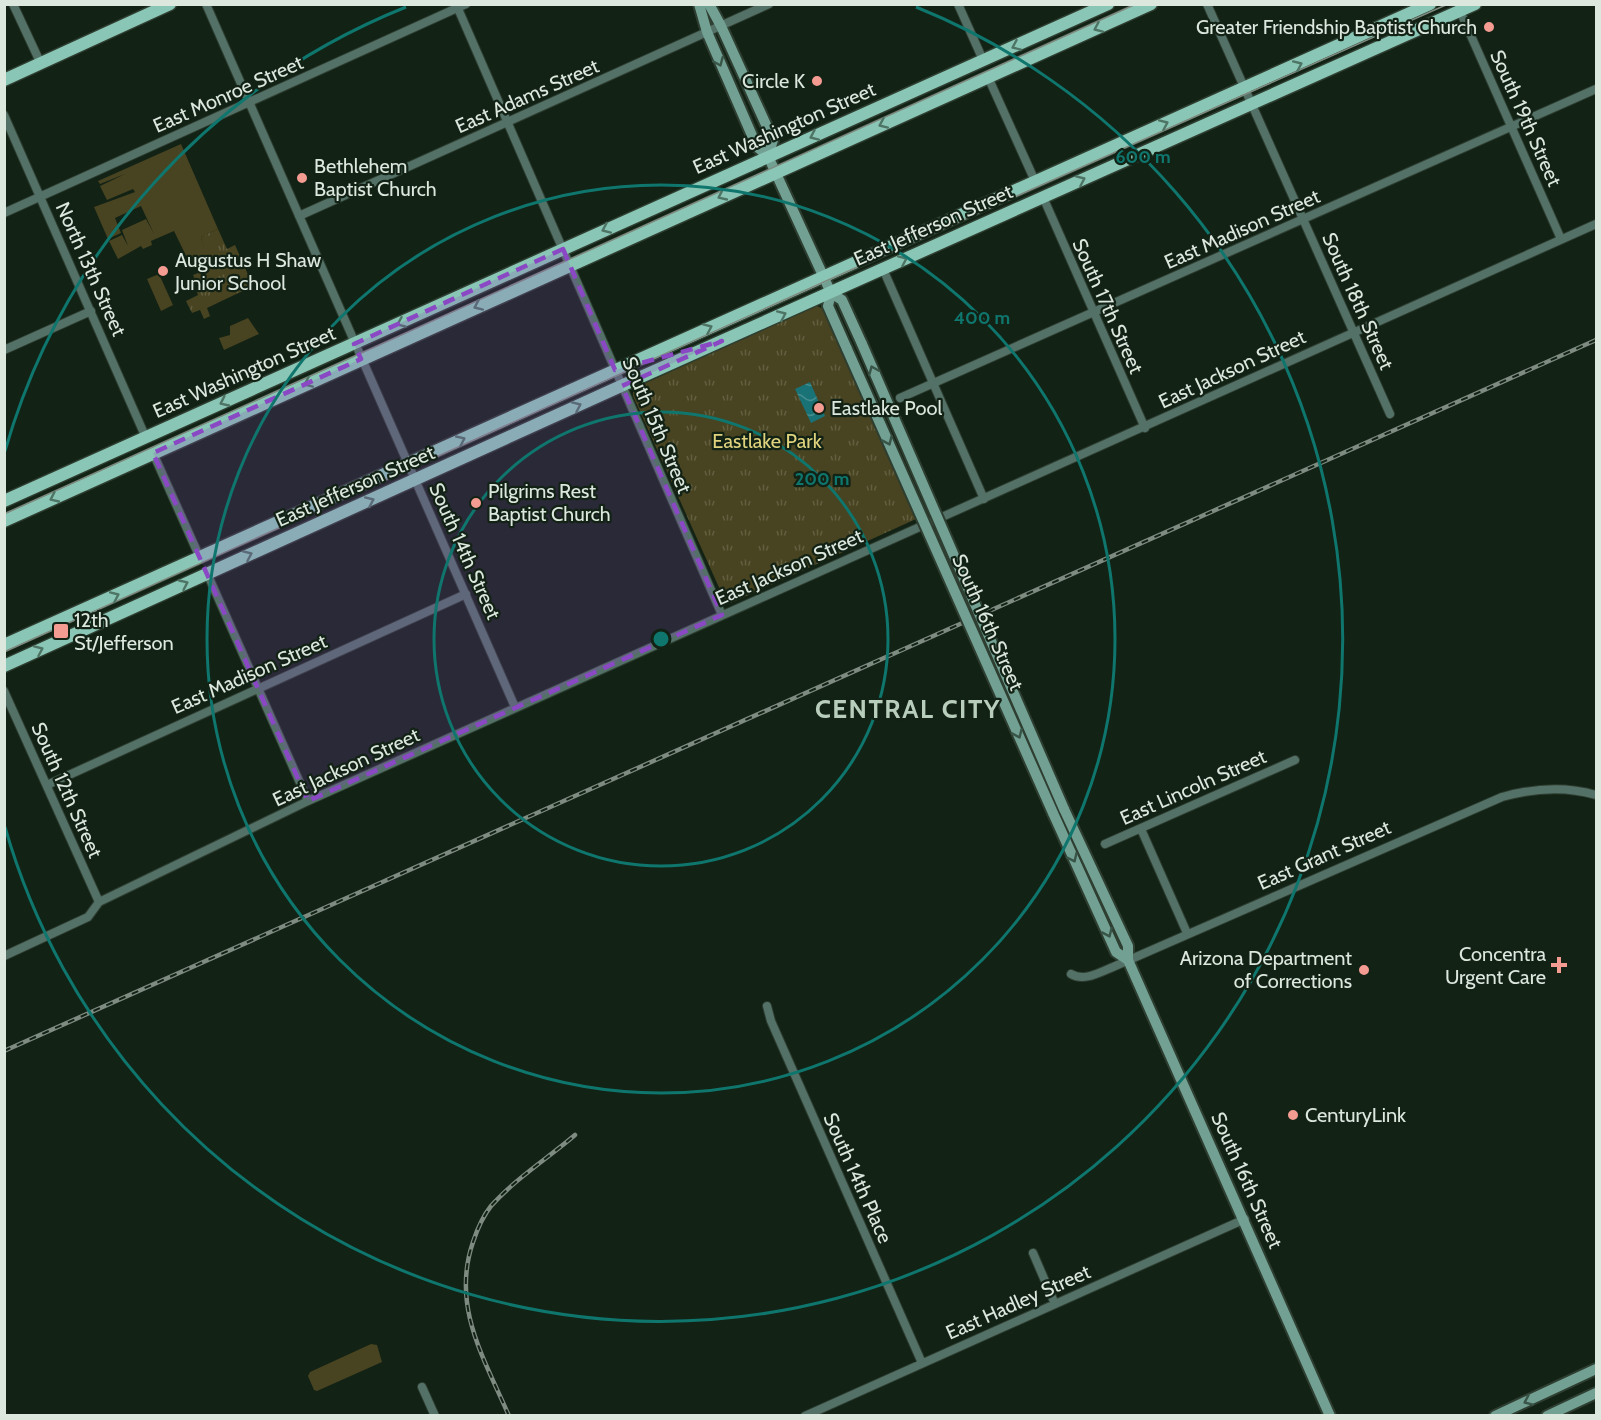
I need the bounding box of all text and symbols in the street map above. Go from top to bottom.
place label: Greater Friendship Baptist Church [1196,15,1477,39]
marker: Greater Friendship Baptist Church [1482,20,1496,34]
one-way arrow [1093,21,1104,33]
one-way arrow [1012,38,1023,50]
street label: South 19th Street [1485,46,1567,190]
street label: East Monroe Street [149,50,307,138]
street label: East Adams Street [451,53,603,138]
one-way arrow [712,56,724,67]
one-way arrow [1292,60,1303,72]
place label: Circle K [742,69,806,93]
marker: Circle K [810,74,824,88]
street label: East Washington Street [689,77,879,179]
one-way arrow [878,116,889,128]
one-way arrow [1158,120,1169,132]
one-way arrow [809,129,820,141]
text: 600 m [1115,146,1171,168]
place label: Bethlehem Baptist Church [314,154,437,201]
marker: Bethlehem Baptist Church [295,171,309,185]
one-way arrow [1075,175,1086,187]
street label: East Jefferson Street [850,179,1016,271]
street label: East Madison Street [1161,184,1324,274]
one-way arrow [717,189,728,201]
street label: North 13th Street [51,198,131,340]
one-way arrow [602,222,613,234]
street label: South 18th Street [1317,229,1399,373]
street label: South 17th Street [1067,235,1149,377]
place label: Augustus H Shaw Junior School [174,248,322,295]
one-way arrow [897,255,908,267]
marker: Augustus H Shaw Junior School [156,264,170,278]
one-way arrow [473,299,484,311]
text: 400 m [954,307,1010,329]
one-way arrow [776,310,787,322]
one-way arrow [397,315,408,327]
street label: East Washington Street [149,321,339,423]
one-way arrow [702,324,713,336]
street label: East Jackson Street [1155,324,1309,413]
street label: South 15th Street [617,353,697,497]
one-way arrow [868,366,880,377]
one-way arrow [304,376,315,388]
one-way arrow [220,395,231,407]
place label: Eastlake Pool [831,396,942,420]
one-way arrow [570,401,581,413]
marker: Eastlake Pool [812,401,826,415]
park label: Eastlake Park [712,429,822,453]
one-way arrow [455,435,466,447]
one-way arrow [880,435,892,446]
street label: East Jefferson Street [272,440,438,532]
text: 200 m [795,468,849,490]
street label: South 14th Street [424,479,506,623]
place label: Pilgrims Rest Baptist Church [488,479,611,526]
one-way arrow [49,491,60,503]
one-way arrow [364,496,375,508]
marker: Pilgrims Rest Baptist Church [469,496,483,510]
street label: East Jackson Street [711,524,867,610]
one-way arrow [242,550,253,562]
street label: South 16th Street [947,550,1029,694]
one-way arrow [178,579,189,591]
one-way arrow [109,591,120,603]
place label: 12th St/Jefferson [74,608,174,655]
marker: 12th St/Jefferson [52,622,70,640]
street label: East Madison Street [168,629,331,719]
centre of rings [651,629,671,649]
one-way arrow [33,645,44,657]
district label: CENTRAL CITY [815,693,1001,725]
street label: South 12th Street [26,719,108,862]
street label: East Jackson Street [269,722,423,811]
one-way arrow [1011,728,1023,739]
street label: East Lincoln Street [1116,744,1270,830]
street label: East Grant Street [1254,815,1394,895]
one-way arrow [1066,851,1078,862]
one-way arrow [1101,927,1113,938]
place label: Concentra Urgent Care [1445,942,1546,989]
place label: Arizona Department of Corrections [1180,946,1352,993]
marker: Concentra Urgent Care [1550,956,1568,974]
marker: Arizona Department of Corrections [1357,963,1371,977]
place label: CenturyLink [1305,1103,1406,1127]
street label: South 16th Street [1206,1108,1288,1252]
marker: CenturyLink [1286,1108,1300,1122]
street label: South 14th Place [819,1109,897,1247]
street label: East Hadley Street [942,1259,1094,1345]
one-way arrow [1523,1394,1534,1406]

